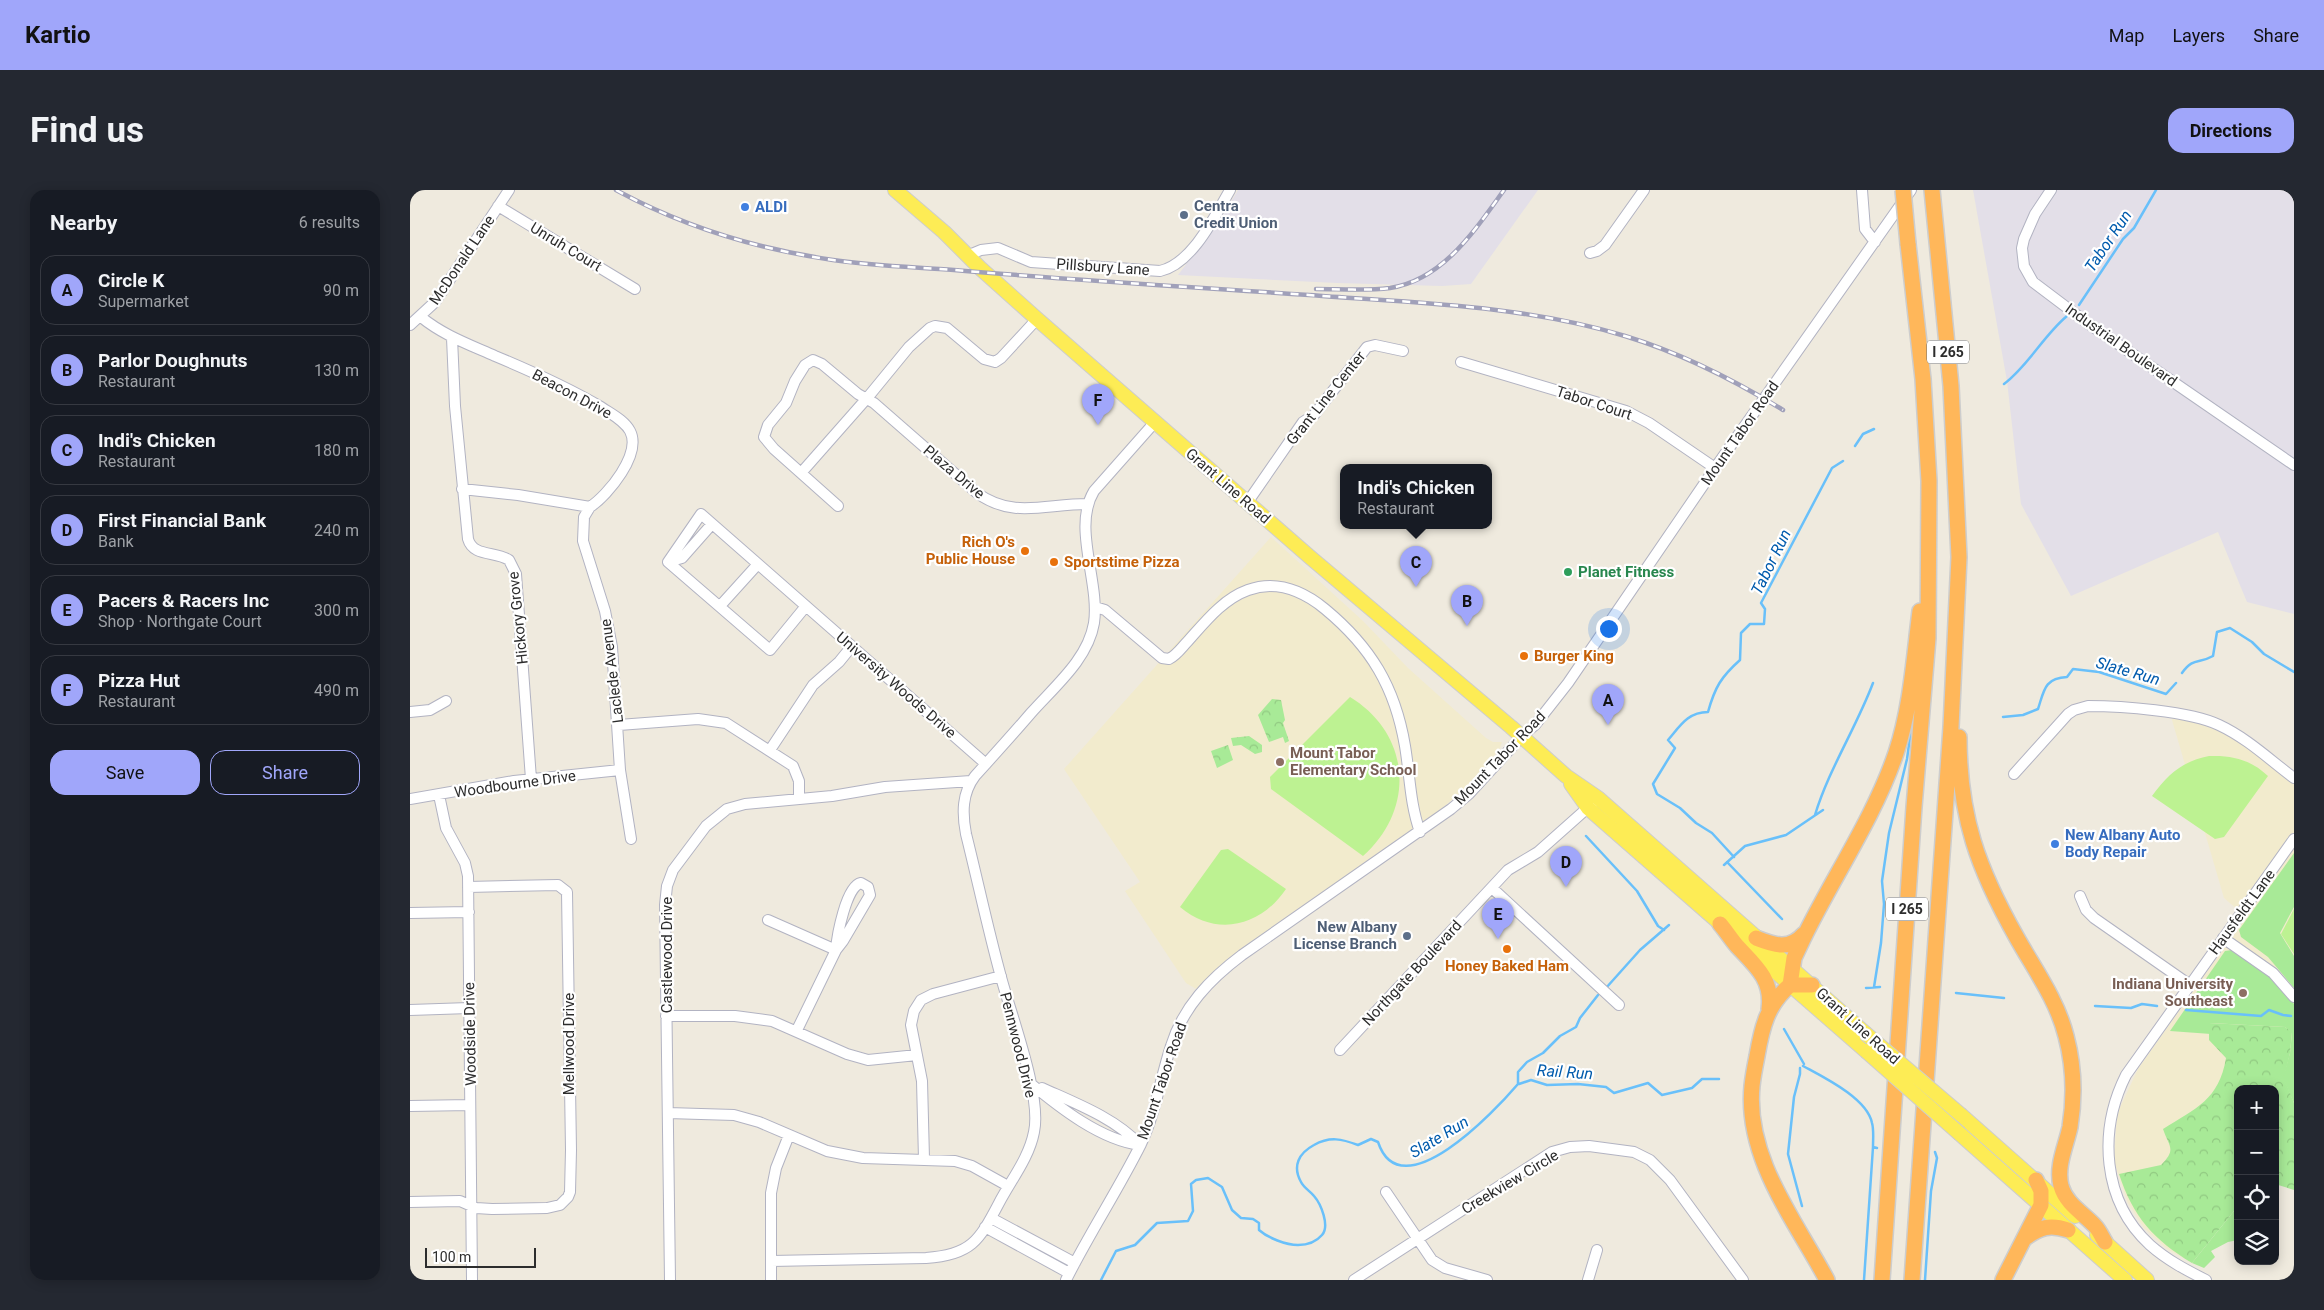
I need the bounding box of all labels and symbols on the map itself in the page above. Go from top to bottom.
place label: Centra Credit Union [1194,197,1278,232]
place label: ALDI [755,198,787,216]
marker: ALDI [739,201,751,213]
water label: Tabor Run [2080,207,2136,275]
marker: Centra Credit Union [1178,209,1190,221]
street label: McDonald Lane [425,212,499,308]
street label: Unruh Court [527,219,605,275]
street label: Pillsbury Lane [1056,255,1150,279]
street label: Industrial Boulevard [2062,300,2180,390]
road number: I 265 [1927,340,1969,363]
street label: Grant Line Center [1283,347,1369,449]
street label: Beacon Drive [529,365,615,423]
street label: Mount Tabor Road [1697,377,1783,489]
street label: Tabor Court [1554,382,1634,424]
pin: F [1082,384,1114,425]
street label: Plaza Drive [920,441,988,503]
street label: Grant Line Road [1182,444,1274,528]
water label: Tabor Run [1747,526,1795,598]
place label: Rich O's Public House [926,533,1015,568]
marker: Rich O's Public House [1019,545,1031,557]
pin: C [1400,546,1432,587]
place label: Sportstime Pizza [1064,553,1180,571]
marker: Sportstime Pizza [1048,556,1060,568]
place label: Planet Fitness [1578,563,1674,581]
marker: Planet Fitness [1562,566,1574,578]
street label: Hickory Grove [504,571,532,665]
pin: B [1451,585,1483,626]
your location [1596,616,1622,642]
street label: Laclede Avenue [597,618,627,724]
street label: University Woods Drive [832,628,960,742]
place label: Burger King [1534,647,1614,665]
marker: Burger King [1518,650,1530,662]
water label: Slate Run [2094,653,2162,689]
pin: A [1592,684,1624,725]
street label: Mount Tabor Road [1451,707,1549,809]
place label: Mount Tabor Elementary School [1290,744,1416,779]
marker: Mount Tabor Elementary School [1274,756,1286,768]
street label: Woodbourne Drive [453,767,577,801]
place label: New Albany Auto Body Repair [2065,826,2180,861]
marker: New Albany Auto Body Repair [2049,838,2061,850]
pin: D [1550,846,1582,887]
street label: Hausfeldt Lane [2205,866,2279,958]
street label: Castlewood Drive [658,897,676,1013]
pin: E [1482,898,1514,939]
road number: I 265 [1886,898,1928,921]
street label: Northgate Boulevard [1359,917,1465,1029]
place label: New Albany License Branch [1294,918,1397,953]
marker: New Albany License Branch [1401,930,1413,942]
marker: Honey Baked Ham [1501,943,1513,955]
place label: Honey Baked Ham [1445,957,1569,975]
place label: Indiana University Southeast [2112,975,2233,1010]
street label: Woodside Drive [460,982,480,1086]
street label: Grant Line Road [1813,984,1903,1068]
marker: Indiana University Southeast [2237,987,2249,999]
street label: Pennwood Drive [996,990,1040,1100]
street label: Mellwood Drive [560,993,578,1095]
street label: Mount Tabor Road [1133,1020,1191,1142]
water label: Rail Run [1536,1061,1594,1083]
water label: Slate Run [1406,1112,1472,1162]
street label: Creekview Circle [1458,1146,1562,1218]
scale bar [425,1245,536,1268]

